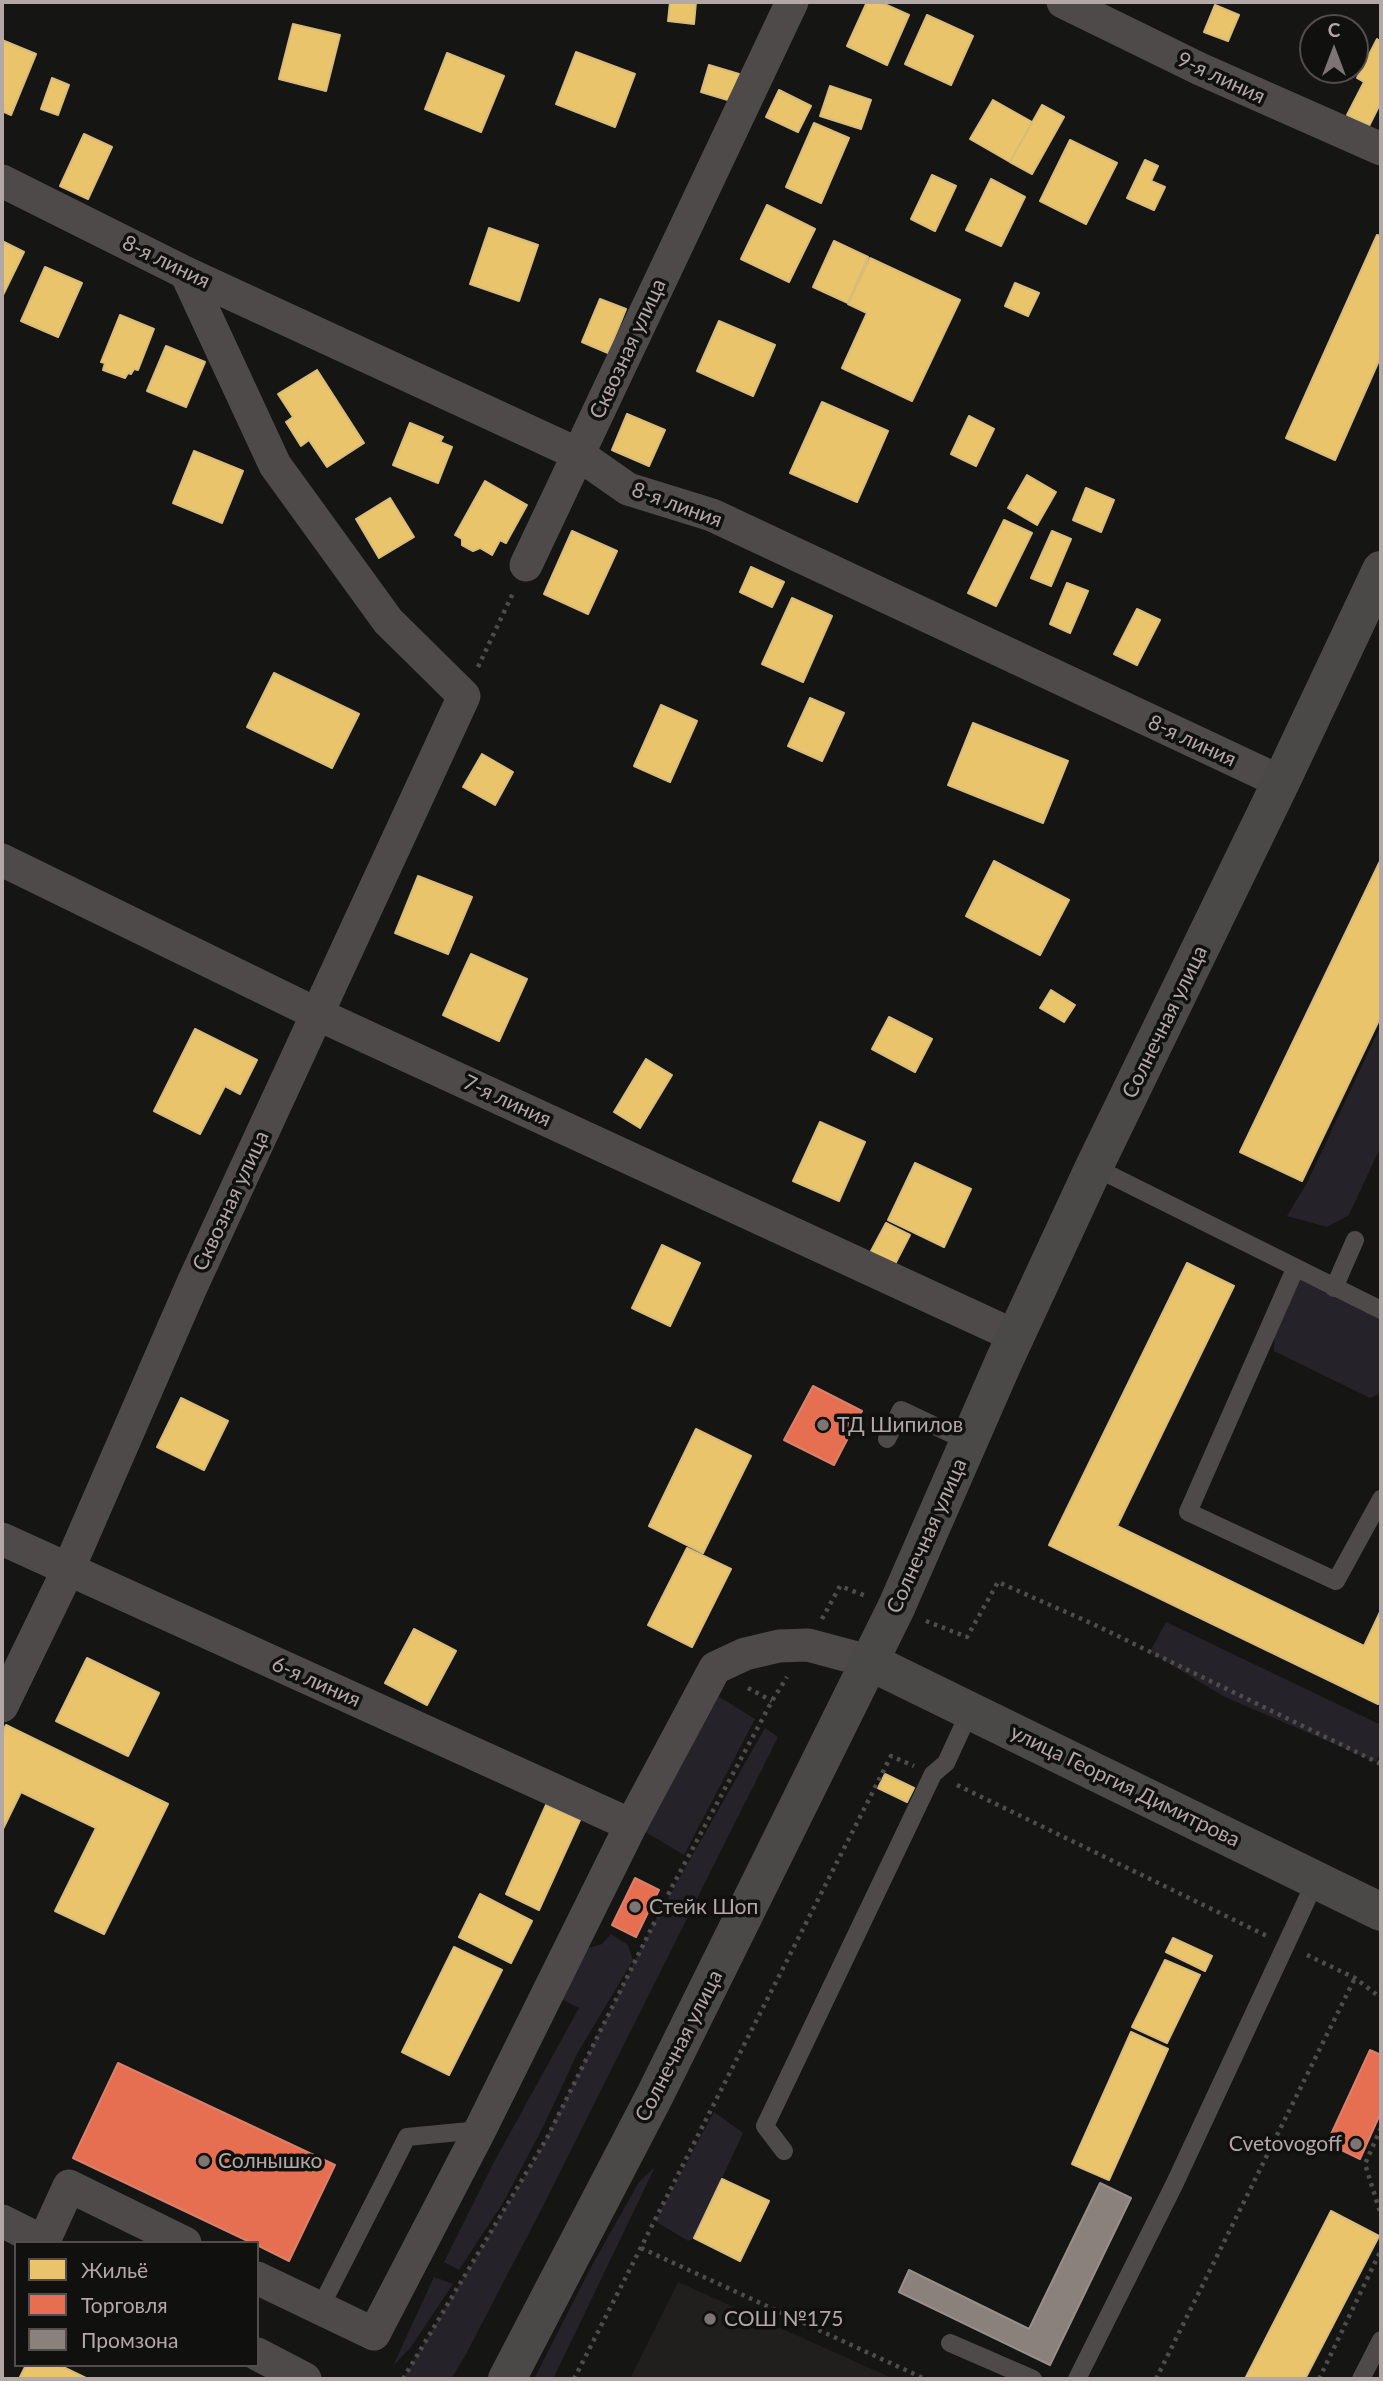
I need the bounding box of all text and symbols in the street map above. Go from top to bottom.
north arrow [1299,14,1369,84]
text: С [1328,18,1340,41]
street label: 9-я линия [1173,47,1269,109]
street label: 8-я линия [118,230,214,294]
street label: Сквозная улица [585,275,671,423]
street label: 8-я линия [628,477,726,533]
street label: 8-я линия [1144,710,1240,772]
street label: Солнечная улица [1117,942,1213,1102]
street label: 7-я линия [459,1070,555,1132]
street label: Сквозная улица [188,1127,274,1275]
place label: ТД Шипилов [837,1412,963,1438]
marker: ТД Шипилов [815,1417,831,1433]
street label: Солнечная улица [882,1455,972,1617]
street label: 6-я линия [268,1651,364,1713]
street label: улица Георгия Димитрова [1006,1719,1244,1853]
place label: Стейк Шоп [649,1894,758,1920]
marker: Стейк Шоп [627,1899,643,1915]
street label: Солнечная улица [630,1966,728,2126]
place label: Cvetovogoff [1229,2131,1342,2157]
marker: Cvetovogoff [1348,2136,1364,2152]
place label: Солнышко [218,2148,322,2174]
marker: Солнышко [196,2153,212,2169]
legend [14,2241,259,2367]
text: Жильё [81,2257,148,2282]
text: Торговля [81,2292,168,2317]
place label: СОШ №175 [724,2306,843,2332]
marker: СОШ №175 [702,2311,718,2327]
text: Промзона [81,2327,178,2352]

